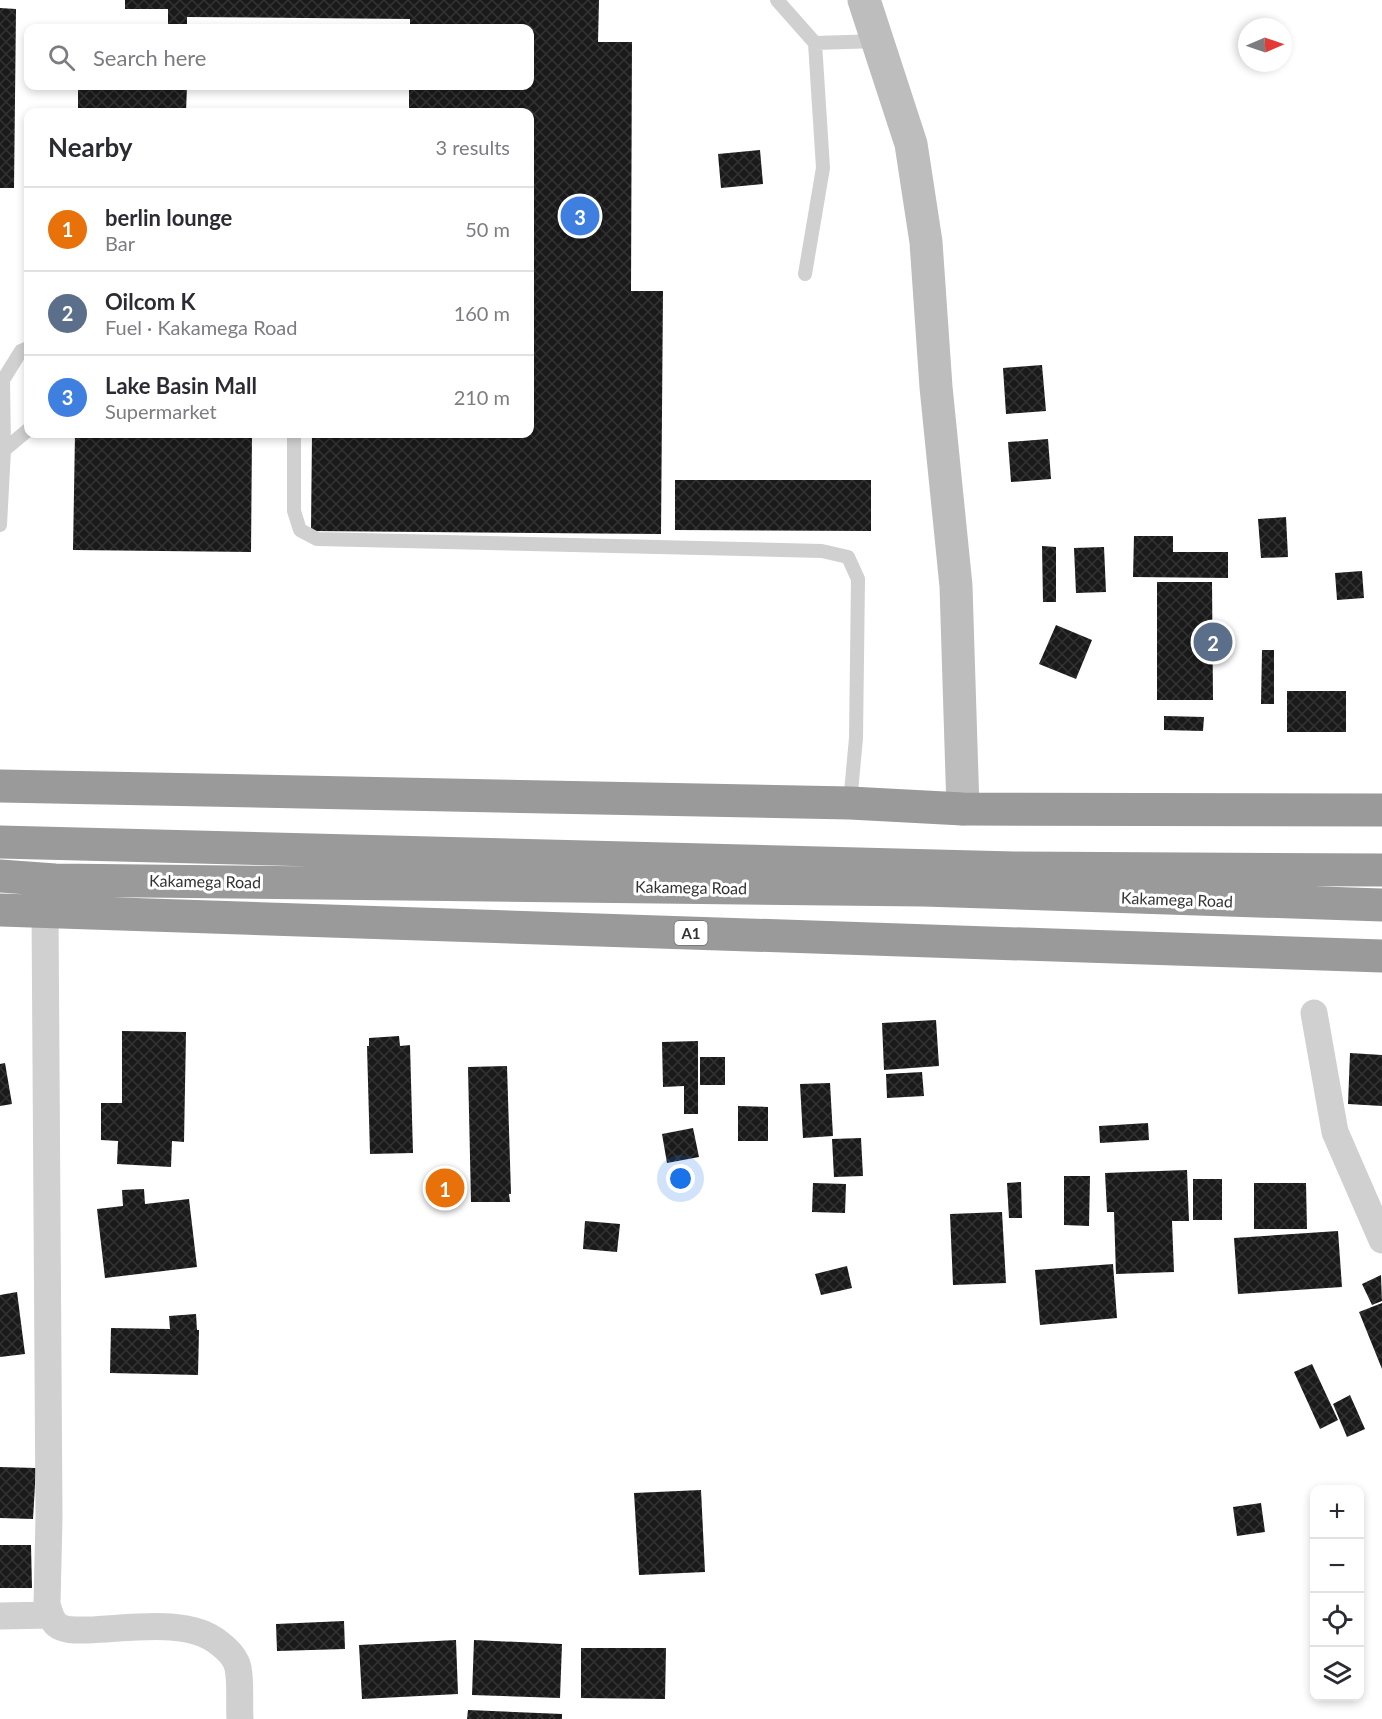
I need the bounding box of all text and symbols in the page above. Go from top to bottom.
north arrow [1238,18,1292,72]
search box [24,24,534,90]
icon: search [45,41,78,74]
text: Search here [93,44,206,71]
text: Nearby [48,131,133,163]
text: 3 results [435,135,510,159]
pin: 3 [560,194,600,238]
text: berlin lounge [105,204,232,231]
text: 1 [62,217,73,241]
text: 50 m [465,217,510,241]
text: Bar [105,231,135,255]
text: Oilcom K [105,288,196,315]
text: 2 [62,301,73,325]
text: 160 m [454,301,510,325]
text: Fuel · Kakamega Road [105,315,298,339]
text: Lake Basin Mall [105,372,257,399]
text: 3 [62,385,73,409]
text: 210 m [454,385,510,409]
text: Supermarket [105,399,217,423]
pin: 2 [1194,620,1232,664]
street label: Kakamega Road [149,871,261,891]
street label: Kakamega Road [635,877,747,897]
street label: Kakamega Road [1121,888,1233,910]
road number: A1 [674,921,708,945]
your location [666,1164,695,1193]
pin: 1 [426,1166,464,1210]
map controls [1310,1485,1364,1701]
button: + [1310,1485,1364,1539]
button: − [1310,1539,1364,1593]
button: locate [1310,1593,1364,1647]
button: layers [1310,1647,1364,1701]

